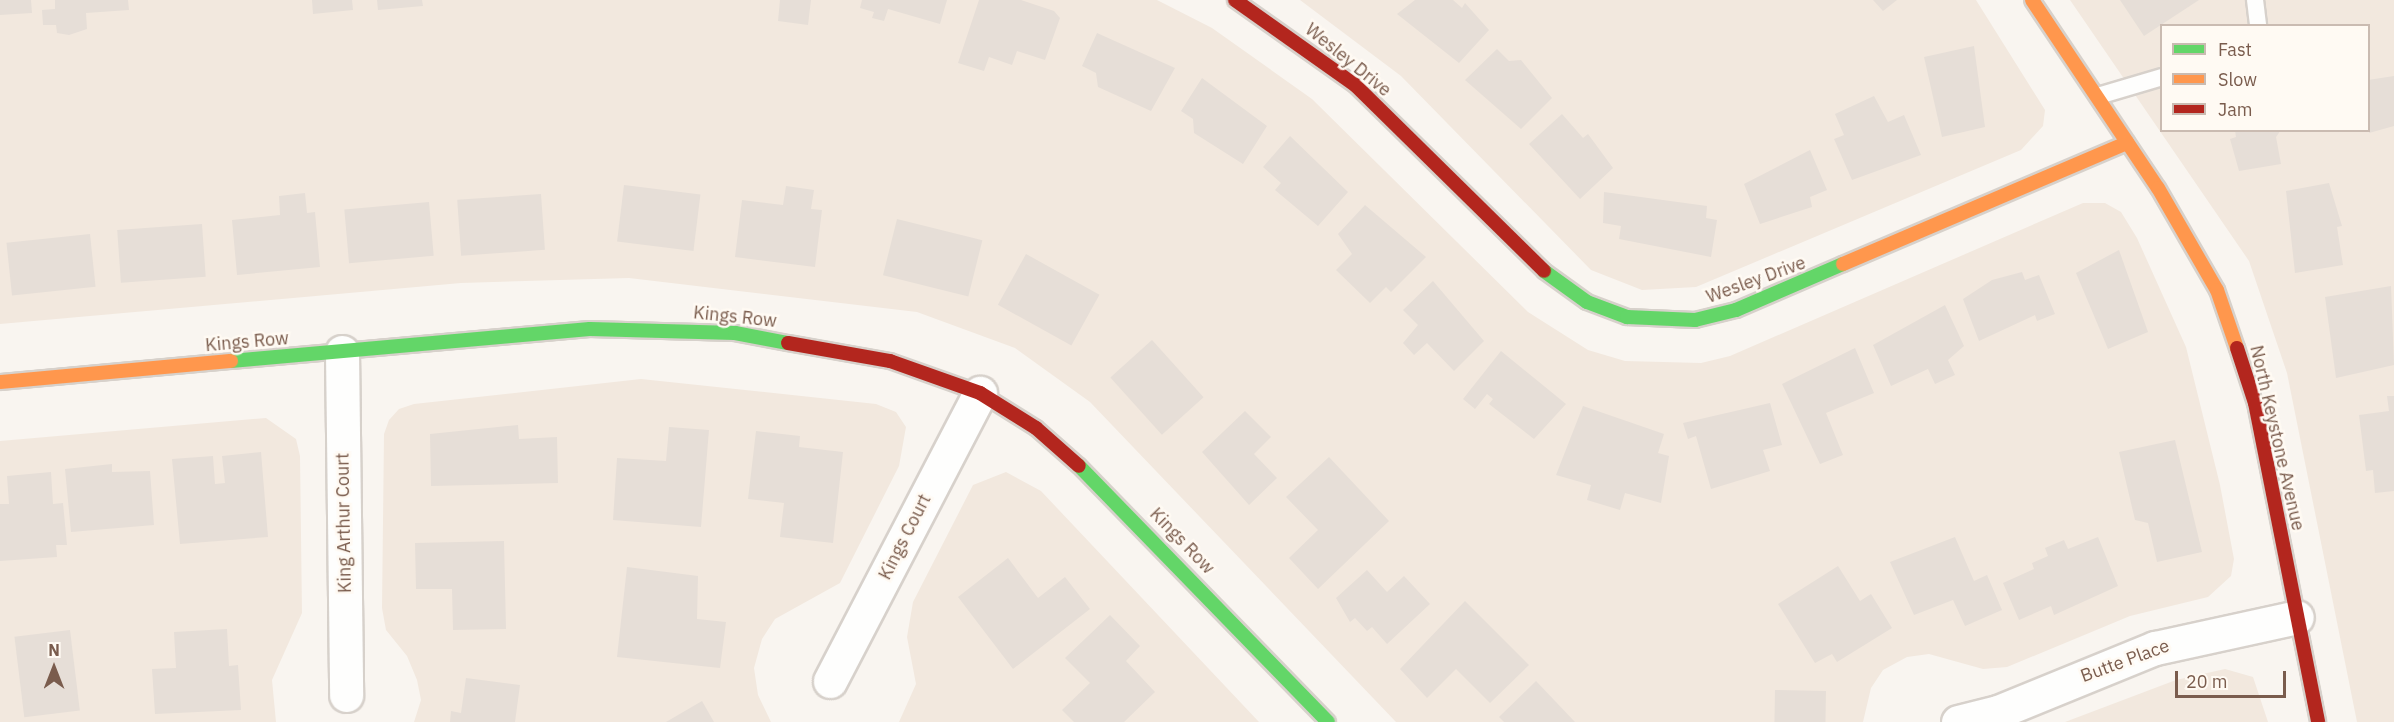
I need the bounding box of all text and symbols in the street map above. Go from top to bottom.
street label: Wesley Drive [1301,19,1395,101]
legend [2160,24,2370,132]
text: Fast [2218,38,2252,61]
text: Slow [2218,68,2257,91]
text: Jam [2218,98,2253,121]
street label: Wesley Drive [1703,252,1809,308]
street label: Kings Row [692,302,778,332]
street label: Kings Row [204,328,290,356]
street label: North Keystone Avenue [2245,343,2309,533]
street label: King Arthur Court [332,453,356,593]
street label: Kings Court [874,491,936,583]
street label: Kings Row [1145,503,1219,579]
street label: Butte Place [2078,635,2172,687]
north arrow [24,638,84,698]
text: N [48,640,60,660]
scale bar [2178,659,2289,697]
text: 20 m [2186,670,2228,693]

